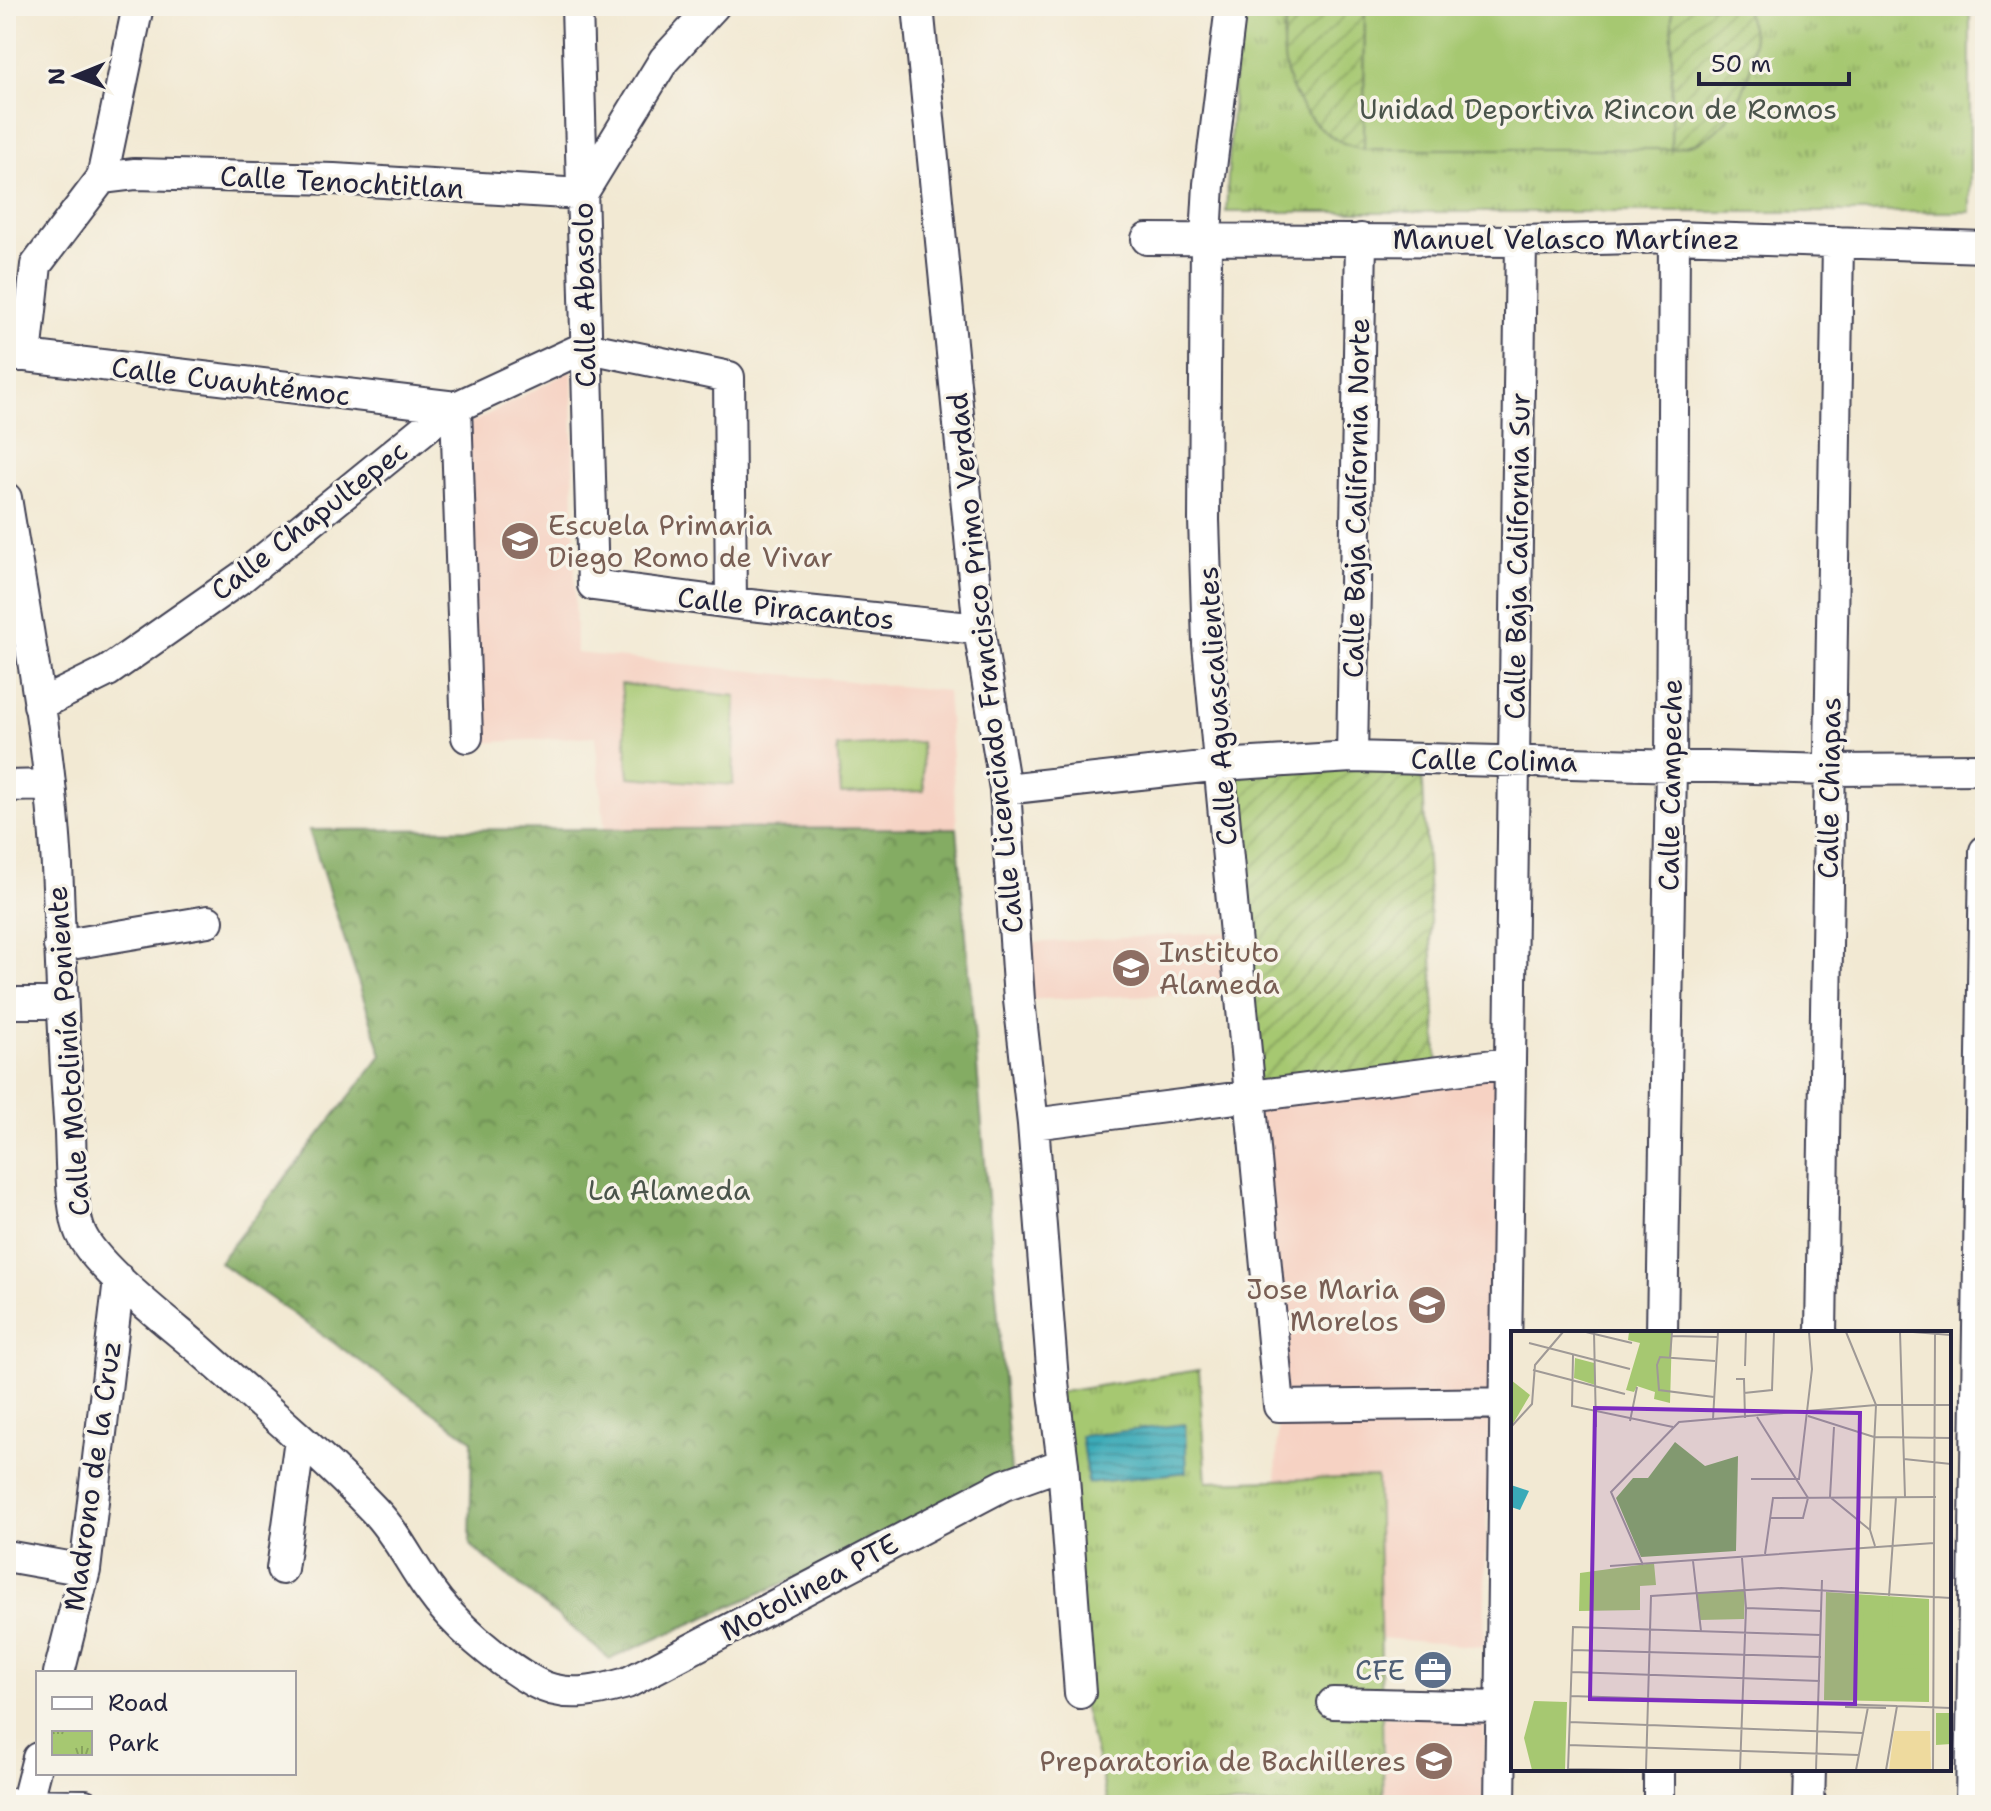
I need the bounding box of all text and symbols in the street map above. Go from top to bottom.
north arrow [36,36,116,116]
scale bar [1699,36,1849,86]
text: 50 m [1711,48,1771,80]
text: N [42,67,71,85]
park label: Unidad Deportiva Rincon de Romos [1359,90,1837,128]
street label: Calle Tenochtitlan [219,157,465,207]
street label: Calle Abasolo [563,202,605,388]
street label: Manuel Velasco Martínez [1393,220,1739,258]
street label: Calle Baja California Norte [1334,317,1378,679]
street label: Calle Cuauhtémoc [109,347,353,415]
street label: Calle Licenciado Francisco Primo Verdad [938,391,1032,935]
street label: Calle Baja California Sur [1495,392,1539,720]
street label: Calle Chapultepec [203,431,415,609]
place label: Escuela Primaria Diego Romo de Vivar [548,506,833,576]
school or university icon: Escuela Primaria Diego Romo de Vivar [499,520,541,562]
street label: Calle Aguascalientes [1188,565,1246,847]
street label: Calle Piracantos [676,578,896,638]
street label: Calle Campeche [1649,679,1691,891]
street label: Calle Chiapas [1808,697,1850,879]
street label: Calle Colima [1410,740,1578,780]
street label: Calle Motolinía Poniente [37,884,99,1218]
place label: Instituto Alameda [1159,933,1280,1003]
school or university icon: Instituto Alameda [1110,947,1152,989]
park label: La Alameda [588,1171,750,1209]
place label: Jose Maria Morelos [1246,1270,1399,1340]
school or university icon: Jose Maria Morelos [1406,1284,1448,1326]
inset map [1511,1331,1951,1771]
street label: Madrono de la Cruz [54,1338,130,1614]
street label: Motolinea PTE [713,1524,905,1650]
office icon: CFE [1412,1649,1454,1691]
place label: CFE [1355,1651,1405,1689]
legend [36,1671,296,1775]
text: Road [108,1687,168,1719]
text: Park [108,1727,160,1759]
school or university icon: Preparatoria de Bachilleres [1413,1740,1455,1782]
place label: Preparatoria de Bachilleres [1039,1742,1406,1780]

